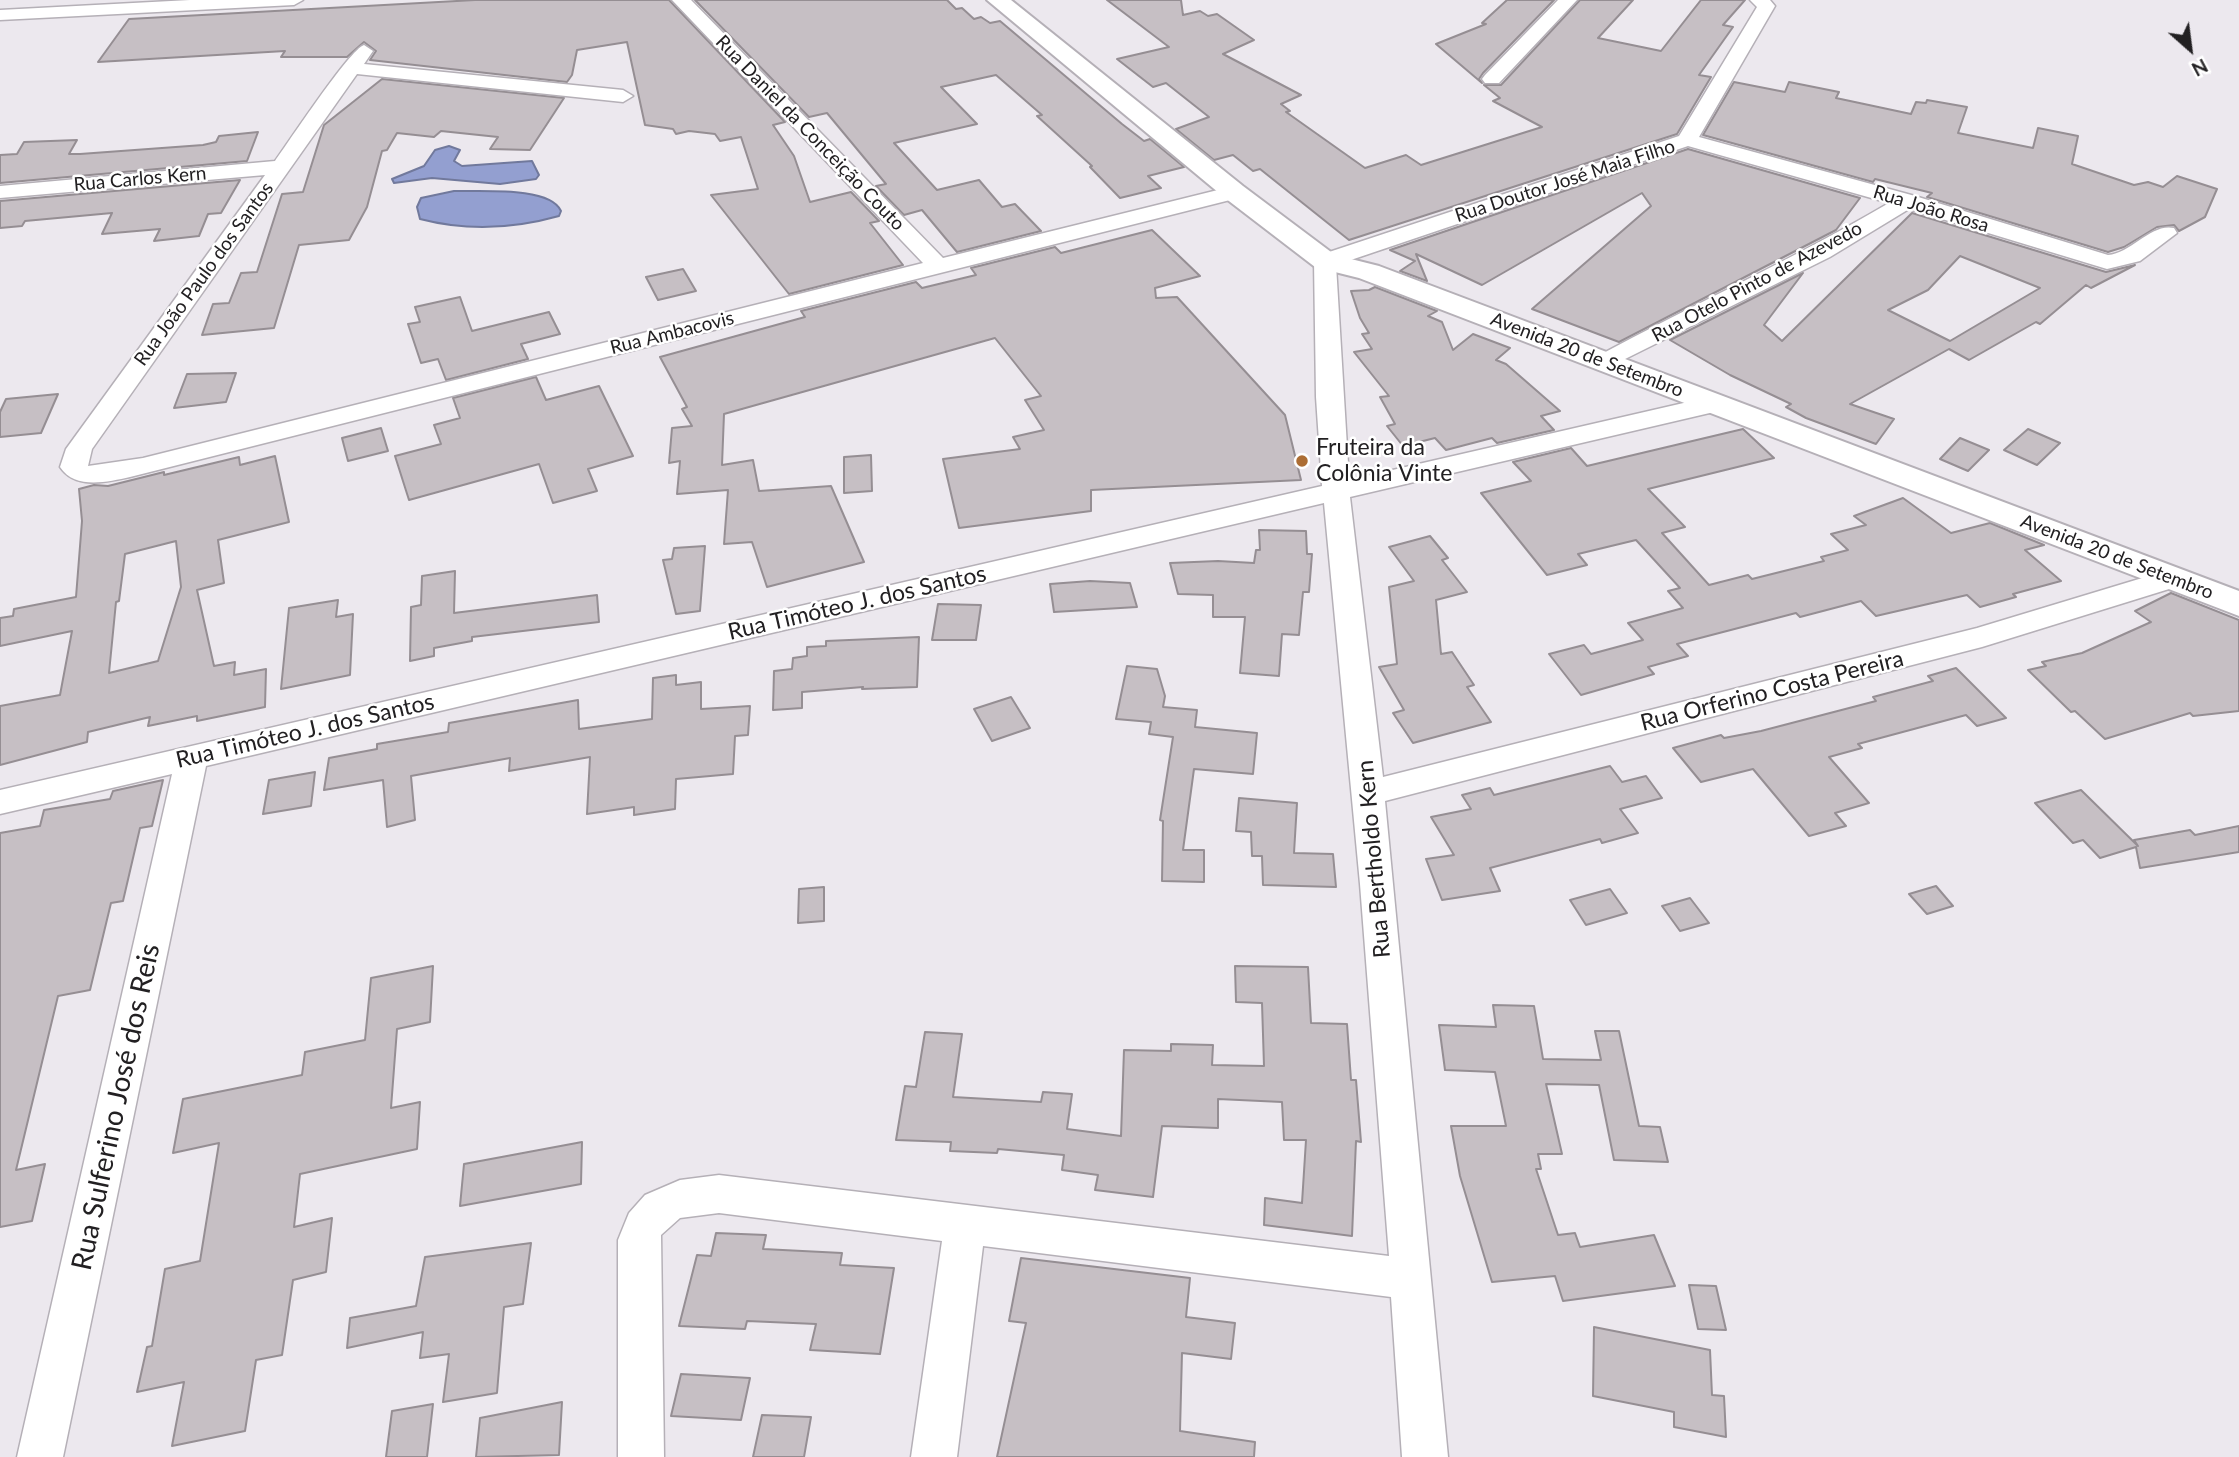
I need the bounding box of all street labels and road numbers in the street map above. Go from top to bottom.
street label: Rua Daniel da Conceição Couto [711,31,909,235]
street label: Rua Doutor José Maia Filho [1452,135,1678,227]
street label: Rua Carlos Kern [73,162,207,196]
street label: Rua João Paulo dos Santos [130,178,278,370]
street label: Rua João Rosa [1870,181,1992,237]
street label: Rua Otelo Pinto de Azevedo [1648,217,1866,347]
street label: Rua Ambacovis [608,307,736,359]
street label: Avenida 20 de Setembro [1487,308,1687,402]
street label: Avenida 20 de Setembro [2017,510,2217,604]
street label: Rua Timóteo J. dos Santos [725,560,989,646]
street label: Rua Orferino Costa Pereira [1638,645,1906,737]
street label: Rua Timóteo J. dos Santos [173,688,437,774]
street label: Rua Bertholdo Kern [1352,759,1396,959]
street label: Rua Sulferino José dos Reis [65,941,167,1273]

